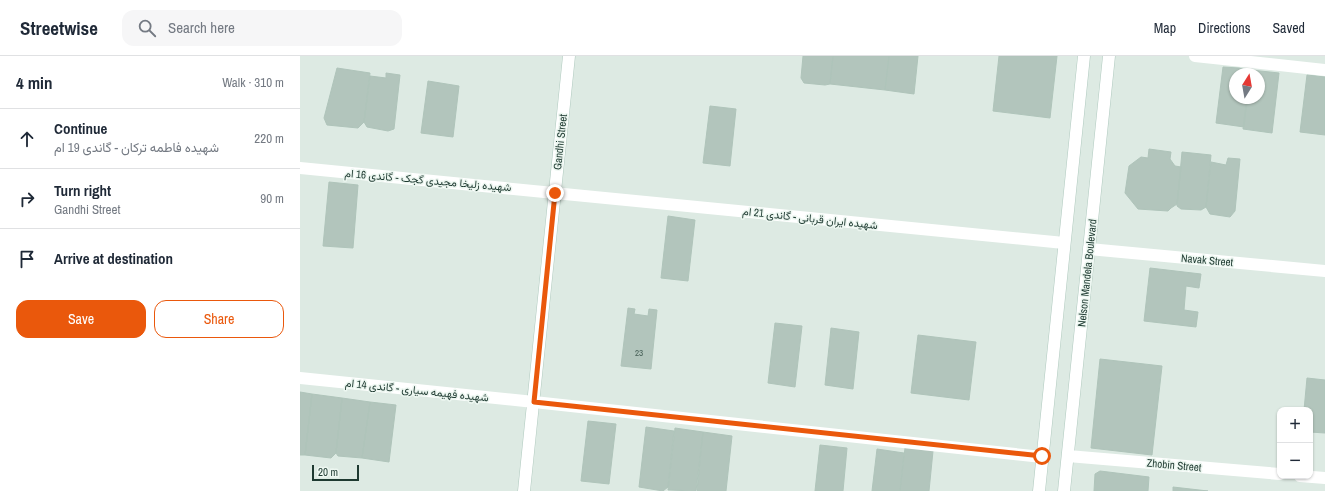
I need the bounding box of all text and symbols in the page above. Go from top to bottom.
search box [122,10,402,46]
text: Streetwise [20,15,98,41]
icon: search [136,17,158,39]
text: Search here [168,17,235,38]
text: Map [1154,19,1176,37]
text: Directions [1198,19,1250,37]
text: Saved [1272,19,1305,37]
north arrow [1229,68,1265,104]
text: 4 min [16,71,52,94]
text: Walk · 310 m [222,74,284,91]
street label: Gandhi Street [550,113,570,171]
text: Continue [54,118,107,139]
icon: ahead [16,128,38,150]
text: 220 m [254,130,284,147]
text: شهیده فاطمه ترکان - گاندی 19 ام [54,139,219,156]
street label: شهیده زلیخا مجیدی گجک - گاندی 16 ام [344,166,512,195]
text: Turn right [54,180,111,201]
route end [546,184,564,202]
icon: right [16,188,38,210]
text: 90 m [260,190,284,207]
text: Gandhi Street [54,201,120,218]
street label: شهیده ایران قربانی - گاندی 21 ام [741,204,879,233]
street label: Nelson Mandela Boulevard [1074,218,1100,328]
icon: arrive [16,248,38,270]
text: Arrive at destination [54,248,173,269]
street label: Navak Street [1180,251,1234,269]
button: Save [16,300,146,338]
button: Share [154,300,284,338]
house number: 23 [635,347,643,359]
street label: شهیده فهیمه سیاری - گاندی 14 ام [344,375,490,406]
map controls [1277,407,1313,479]
button: + [1277,407,1313,443]
button: − [1277,443,1313,479]
route start [1033,447,1051,465]
street label: Zhobin Street [1146,456,1202,474]
scale bar [312,463,359,482]
text: 20 m [318,465,338,479]

